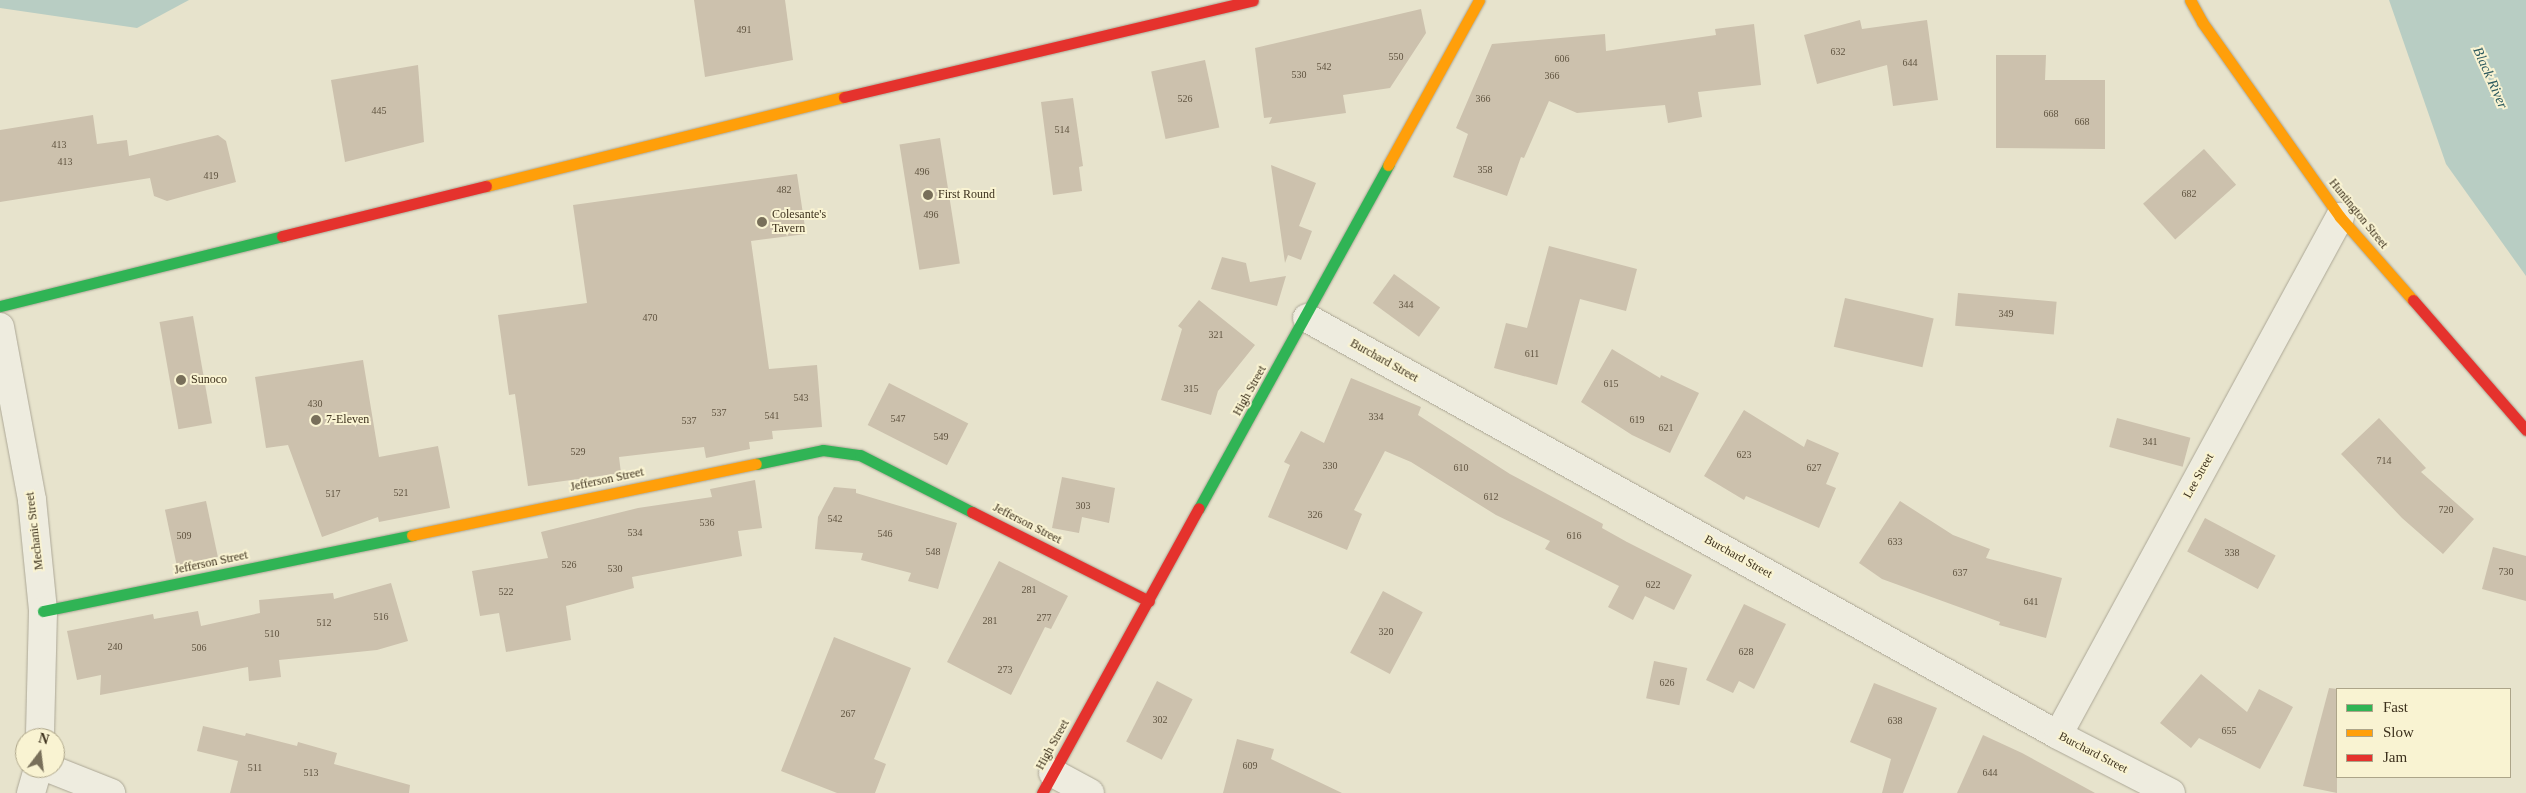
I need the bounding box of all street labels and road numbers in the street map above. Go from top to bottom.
street label: Huntington Street [2325,176,2391,252]
street label: Burchard Street [1347,336,1421,386]
street label: High Street [1230,363,1270,419]
street label: Lee Street [2181,451,2217,501]
street label: Jefferson Street [569,465,645,495]
street label: Mechanic Street [23,491,47,571]
street label: Jefferson Street [990,501,1064,547]
street label: Burchard Street [1701,532,1775,582]
street label: Jefferson Street [173,548,249,578]
street label: High Street [1033,717,1073,773]
street label: Burchard Street [2056,729,2130,777]

